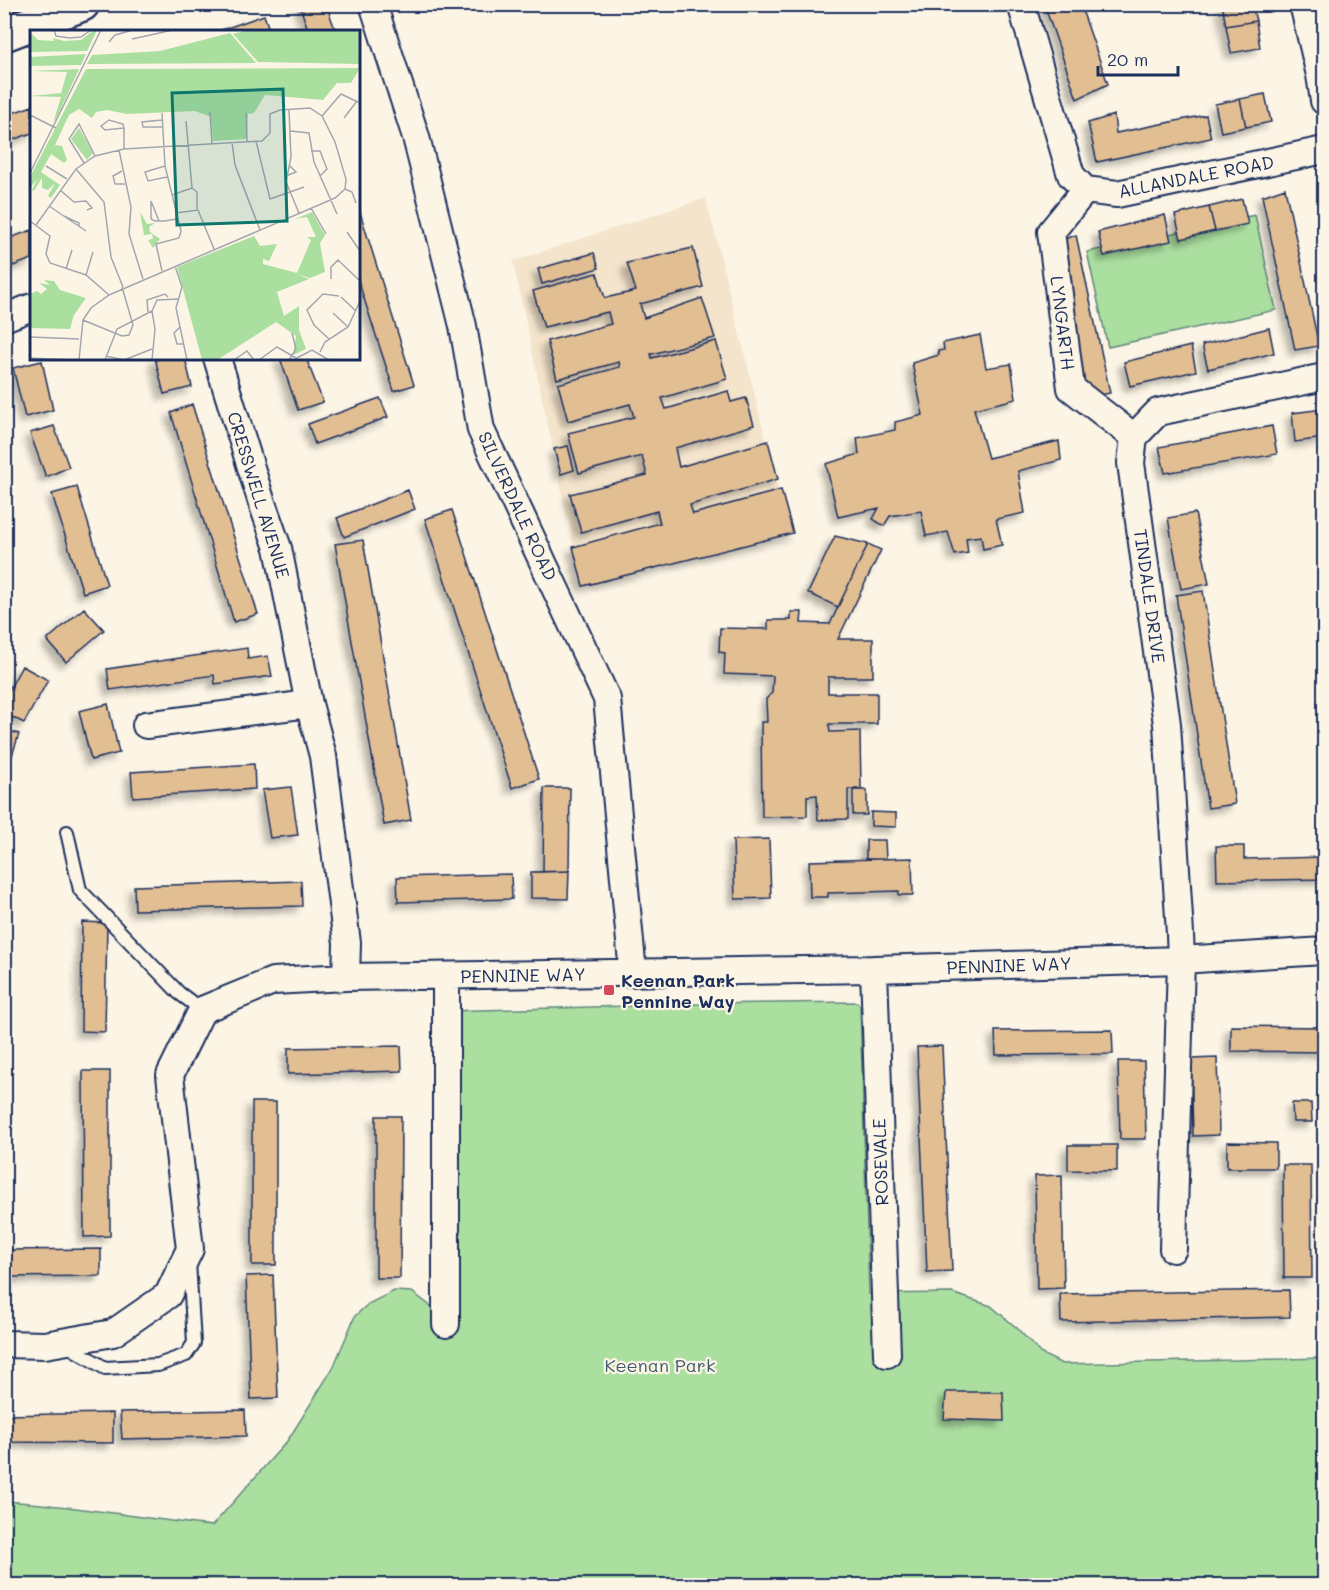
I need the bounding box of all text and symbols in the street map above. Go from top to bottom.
inset map [30,30,360,360]
scale bar [1098,39,1178,77]
text: 20 m [1107,47,1148,71]
street label: ALLANDALE ROAD [1116,149,1276,203]
street label: LYNGARTH [1045,275,1081,371]
street label: CRESSWELL AVENUE [222,409,296,581]
street label: SILVERDALE ROAD [473,428,563,584]
street label: TINDALE DRIVE [1129,527,1171,665]
street label: PENNINE WAY [946,951,1072,979]
street label: PENNINE WAY [460,962,586,988]
place label: Keenan Park Pennine Way [621,968,735,1013]
marker: Keenan Park Pennine Way [602,983,616,997]
street label: ROSEVALE [866,1118,894,1206]
park label: Keenan Park [605,1353,715,1377]

